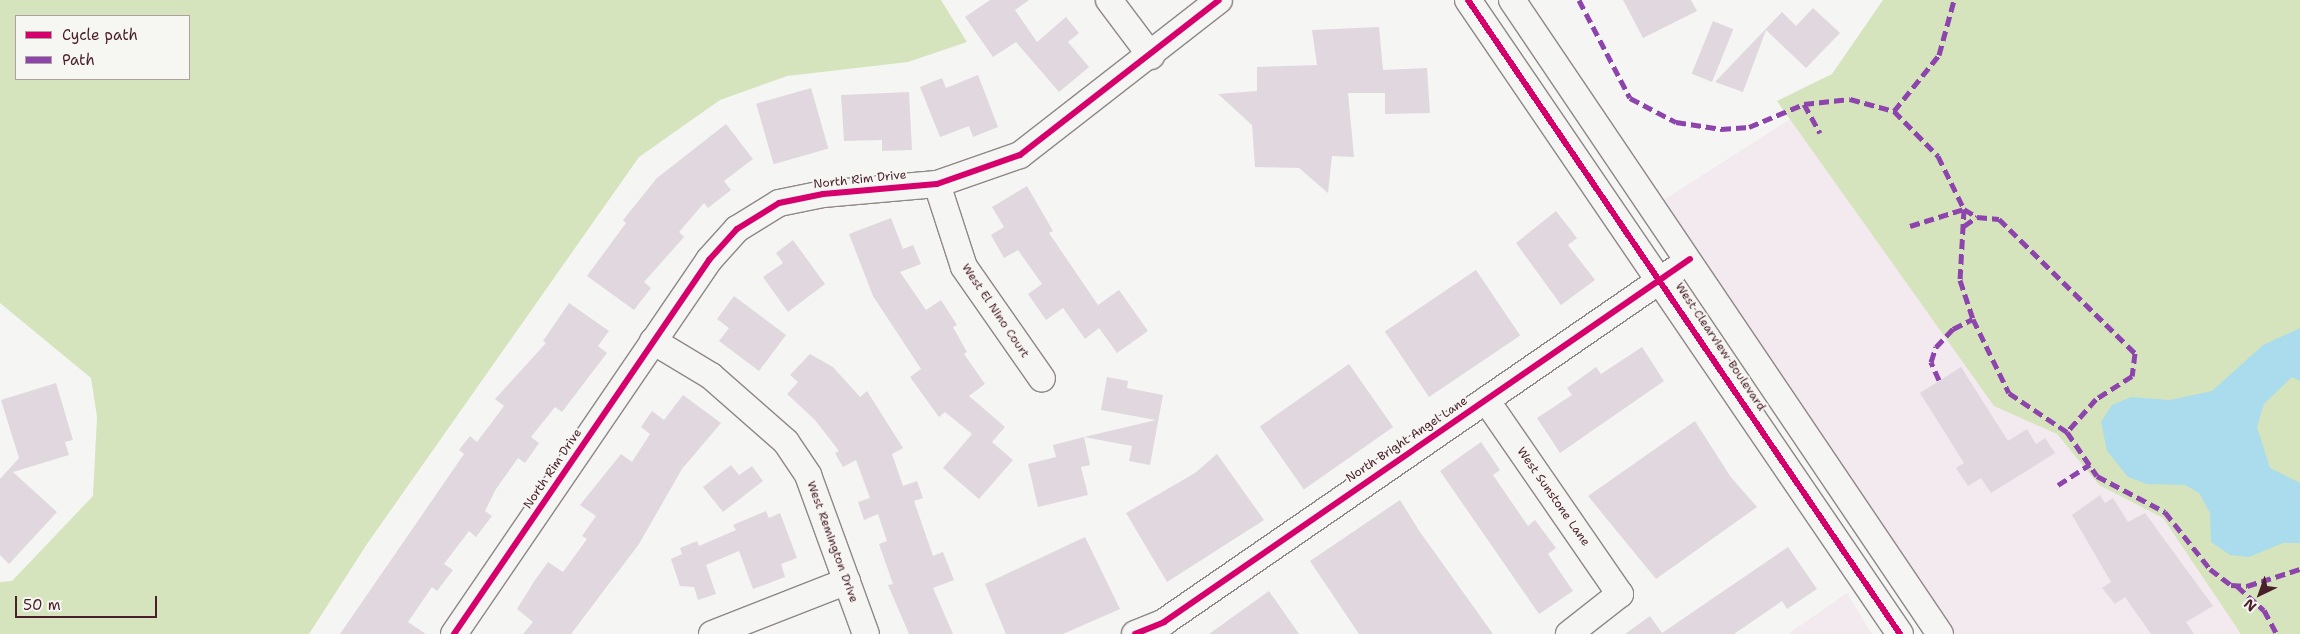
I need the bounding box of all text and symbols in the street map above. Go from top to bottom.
legend [15,15,190,80]
text: Cycle path [62,25,138,45]
text: Path [62,50,95,70]
street label: North Rim Drive [813,168,907,192]
street label: West El Nino Court [958,261,1032,361]
street label: West Clearview Boulevard [1672,280,1768,414]
street label: North Bright Angel Lane [1344,394,1470,486]
street label: North Rim Drive [521,426,585,512]
street label: West Sunstone Lane [1513,445,1593,549]
street label: West Remington Drive [803,479,861,605]
north arrow [2235,569,2285,619]
scale bar [18,586,160,618]
text: 50 m [23,595,61,615]
text: N [2240,595,2260,616]

